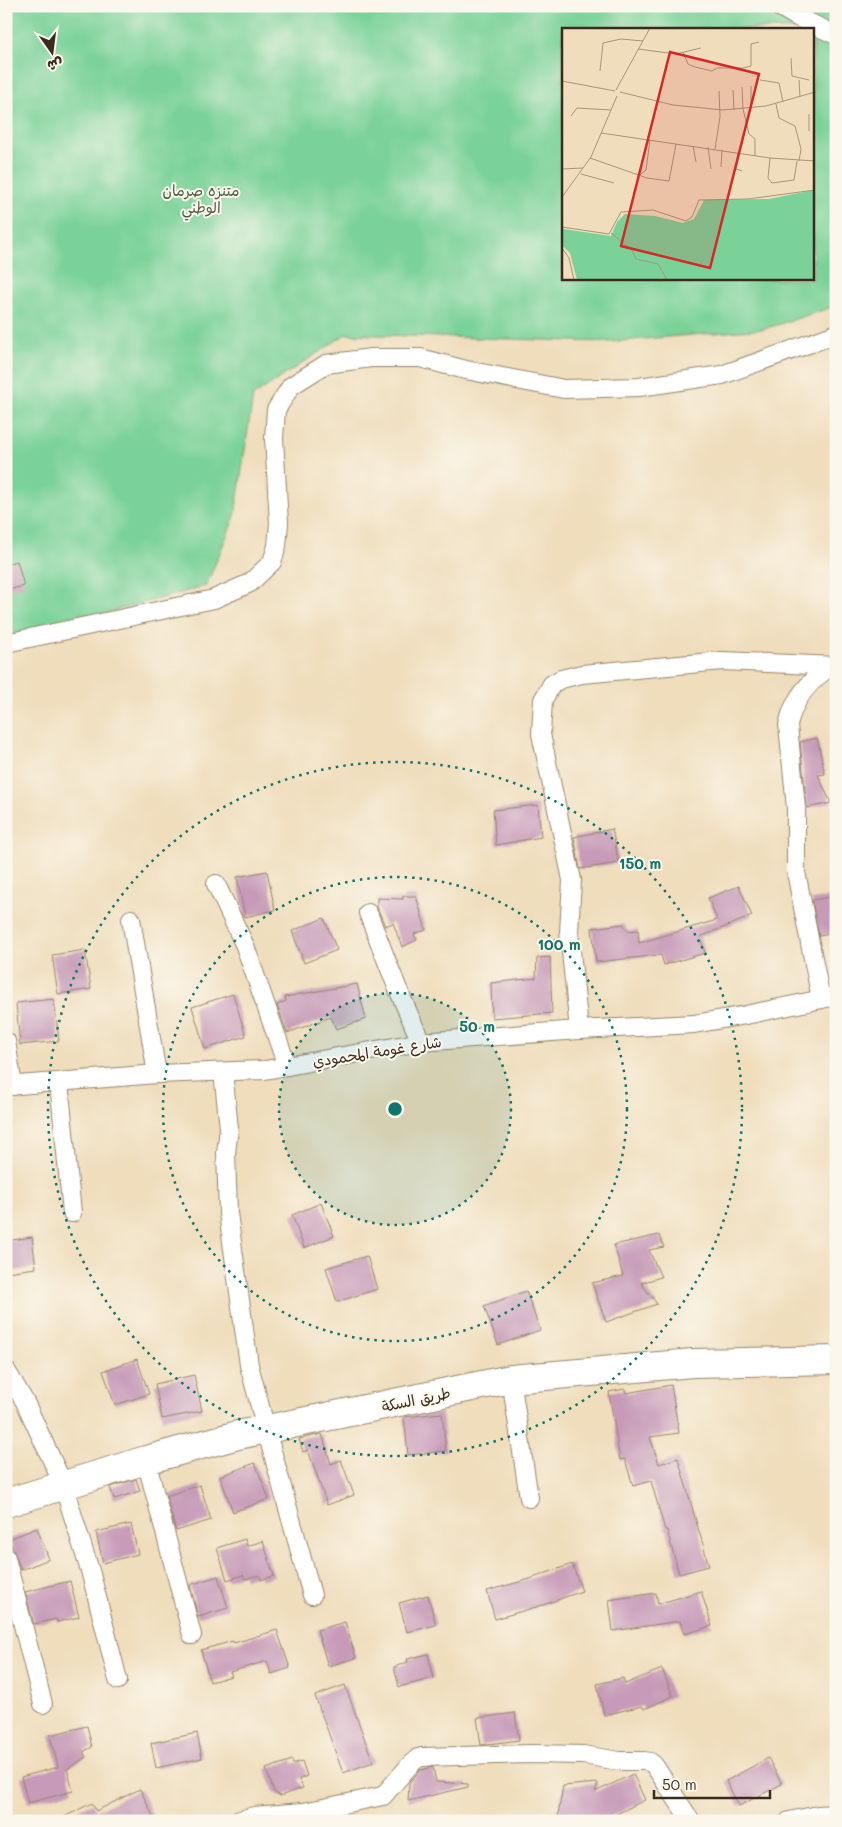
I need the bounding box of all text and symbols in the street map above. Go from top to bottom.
north arrow [28,28,78,78]
inset map [562,28,814,280]
text: ش [45,54,65,76]
park label: متنزه صرمان الوطني [162,180,240,221]
text: 150 m [619,853,661,873]
text: 100 m [537,934,581,954]
text: 50 m [459,1016,495,1036]
street label: شارع غومة المحمودي [311,1031,443,1073]
centre of rings [386,1100,404,1118]
street label: طريق السكة [380,1382,452,1416]
scale bar [654,1767,771,1799]
text: 50 m [662,1774,697,1794]

